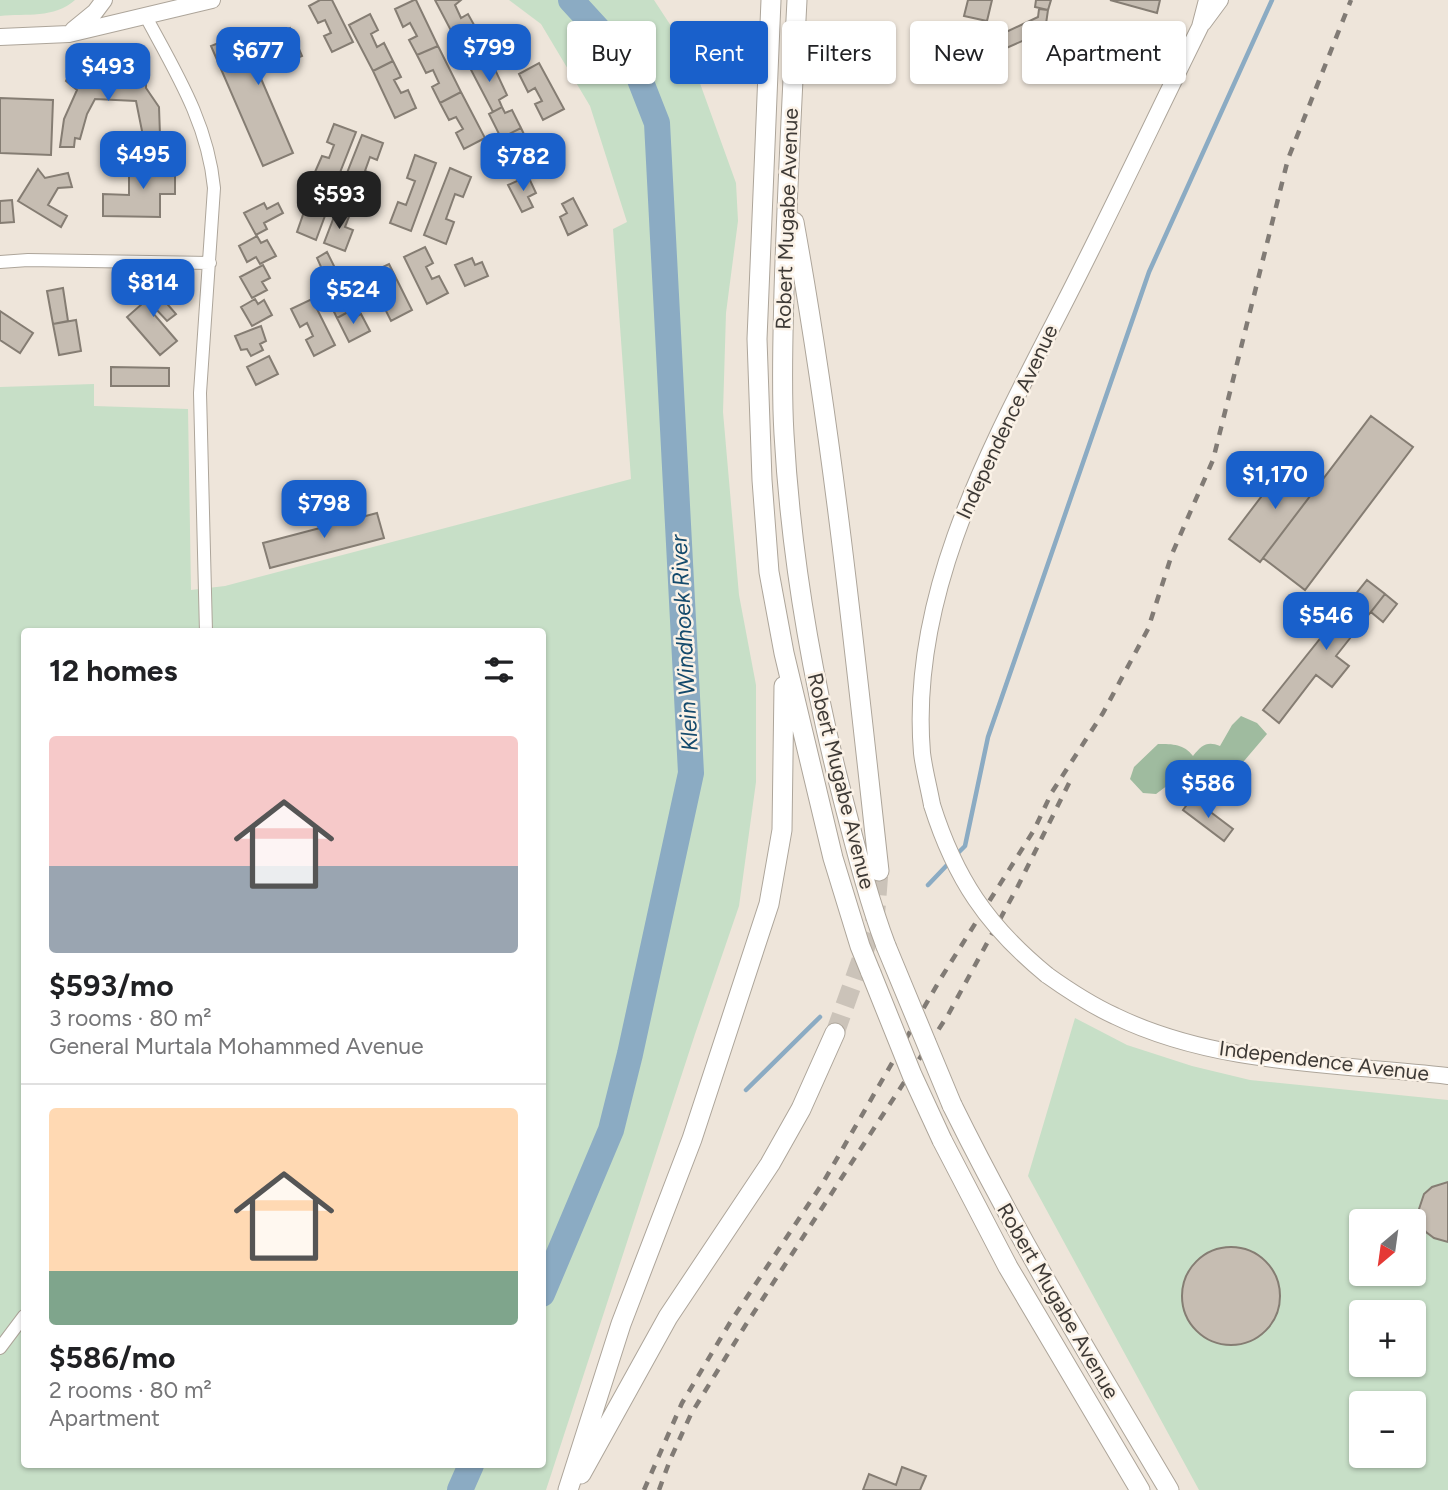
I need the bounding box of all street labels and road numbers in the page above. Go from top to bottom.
street label: Robert Mugabe Avenue [770,108,803,330]
street label: Independence Avenue [951,321,1063,523]
street label: Robert Mugabe Avenue [803,670,880,892]
street label: Independence Avenue [1218,1035,1430,1086]
street label: Robert Mugabe Avenue [992,1198,1125,1403]

